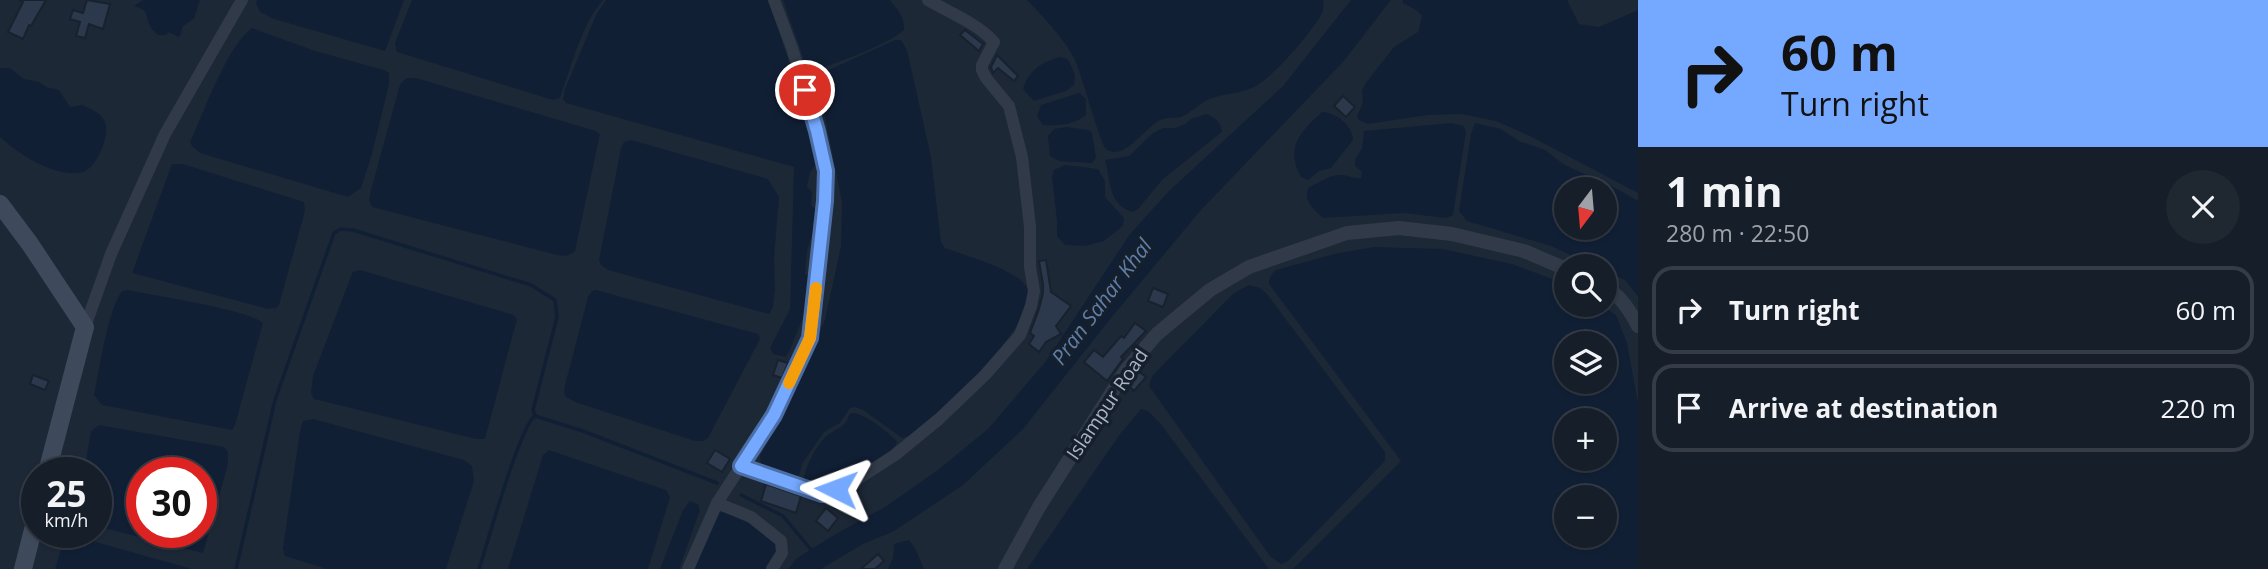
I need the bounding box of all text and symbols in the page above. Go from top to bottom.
text: 60 m [1781,19,1898,85]
icon: right [1666,28,1757,119]
pin [775,60,835,120]
icon: arrive [786,71,824,109]
text: Turn right [1781,82,1929,125]
text: 1 min [1666,162,1783,219]
button: close [2166,170,2240,244]
north arrow [1554,177,1617,240]
map controls [1554,177,1617,548]
text: 280 m · 22:50 [1666,217,1809,249]
water label: Pran Sahar Khal [1045,232,1158,370]
button: search [1554,254,1617,317]
icon: right [1670,291,1708,329]
text: Turn right [1729,292,1860,328]
text: 60 m [2175,292,2236,328]
button: layers [1554,331,1617,394]
street label: Islampur Road [1060,343,1154,465]
icon: arrive [1670,389,1708,427]
text: Arrive at destination [1729,390,1998,426]
text: 220 m [2161,390,2236,426]
button: + [1554,408,1617,471]
position arrow [799,452,873,526]
speed limit sign: 30 [126,457,217,548]
text: 25 [46,470,87,517]
button: − [1554,485,1617,548]
text: km/h [45,508,88,532]

